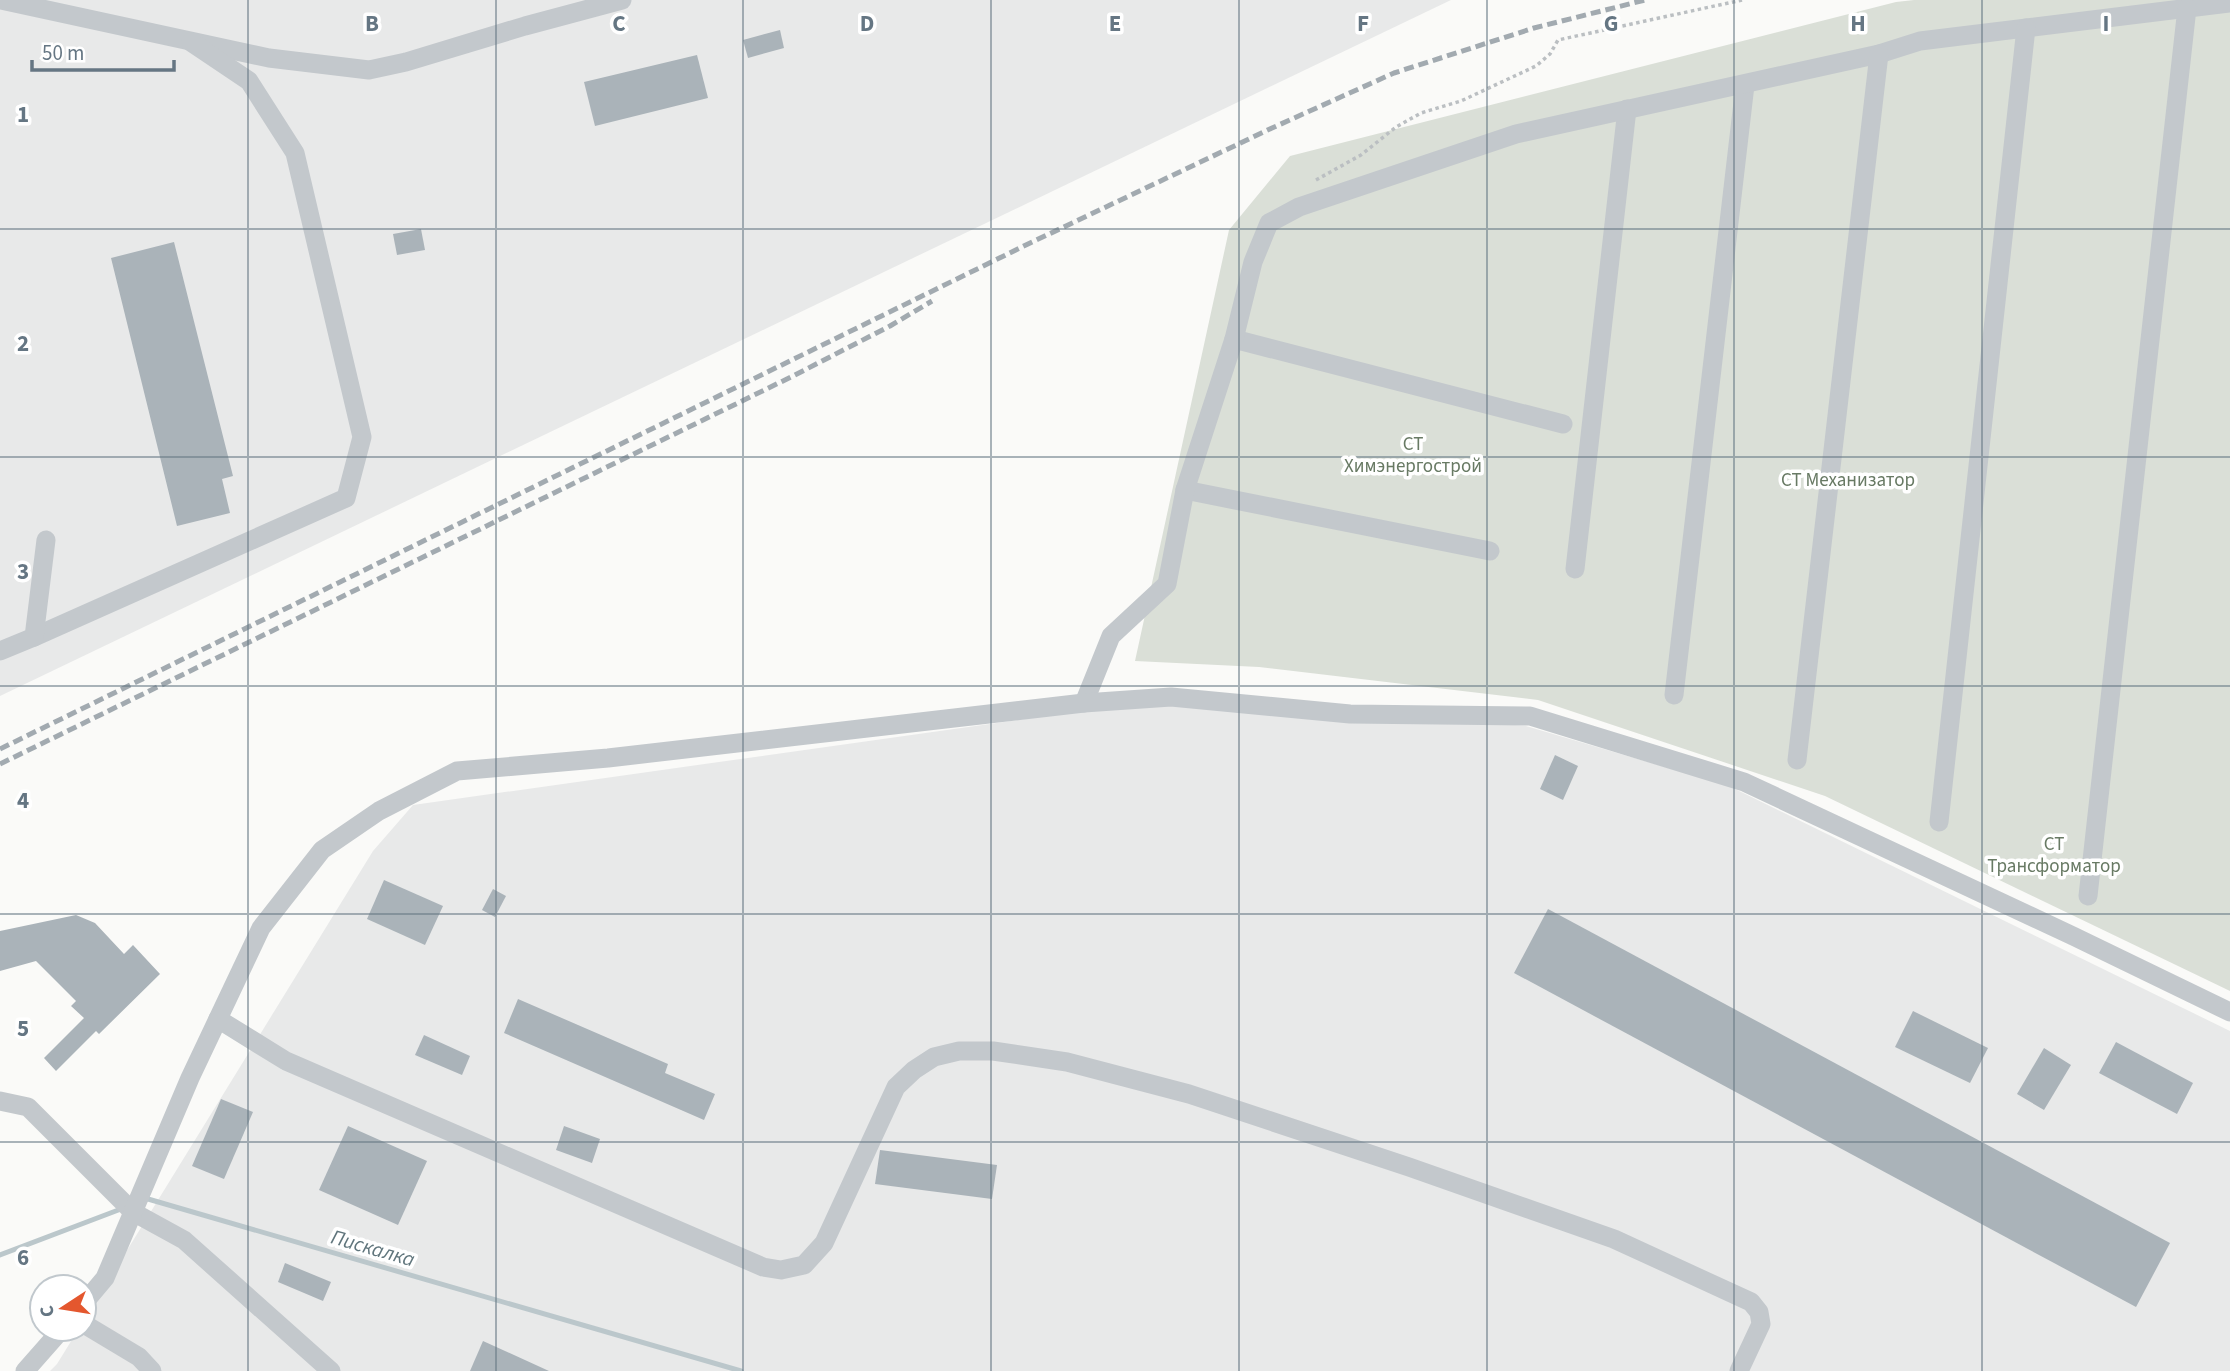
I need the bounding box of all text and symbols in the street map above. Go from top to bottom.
text: B [365,7,379,40]
text: C [612,7,626,40]
text: D [860,7,874,40]
text: E [1109,7,1121,40]
text: F [1357,7,1369,40]
text: G [1604,7,1618,40]
text: H [1850,7,1866,40]
text: I [2103,7,2109,40]
scale bar [32,28,173,72]
text: 50 m [42,38,84,68]
text: 1 [17,98,29,131]
text: 2 [17,327,29,360]
park label: СТ Химэнергострой [1344,431,1482,480]
park label: СТ Механизатор [1781,467,1915,494]
text: 3 [17,555,29,588]
text: 4 [17,784,29,817]
park label: СТ Трансформатор [1987,831,2121,880]
text: 5 [17,1012,29,1045]
water label: Пискалка [327,1222,419,1274]
text: 6 [17,1241,29,1274]
north arrow [28,1273,98,1343]
text: С [33,1303,62,1319]

